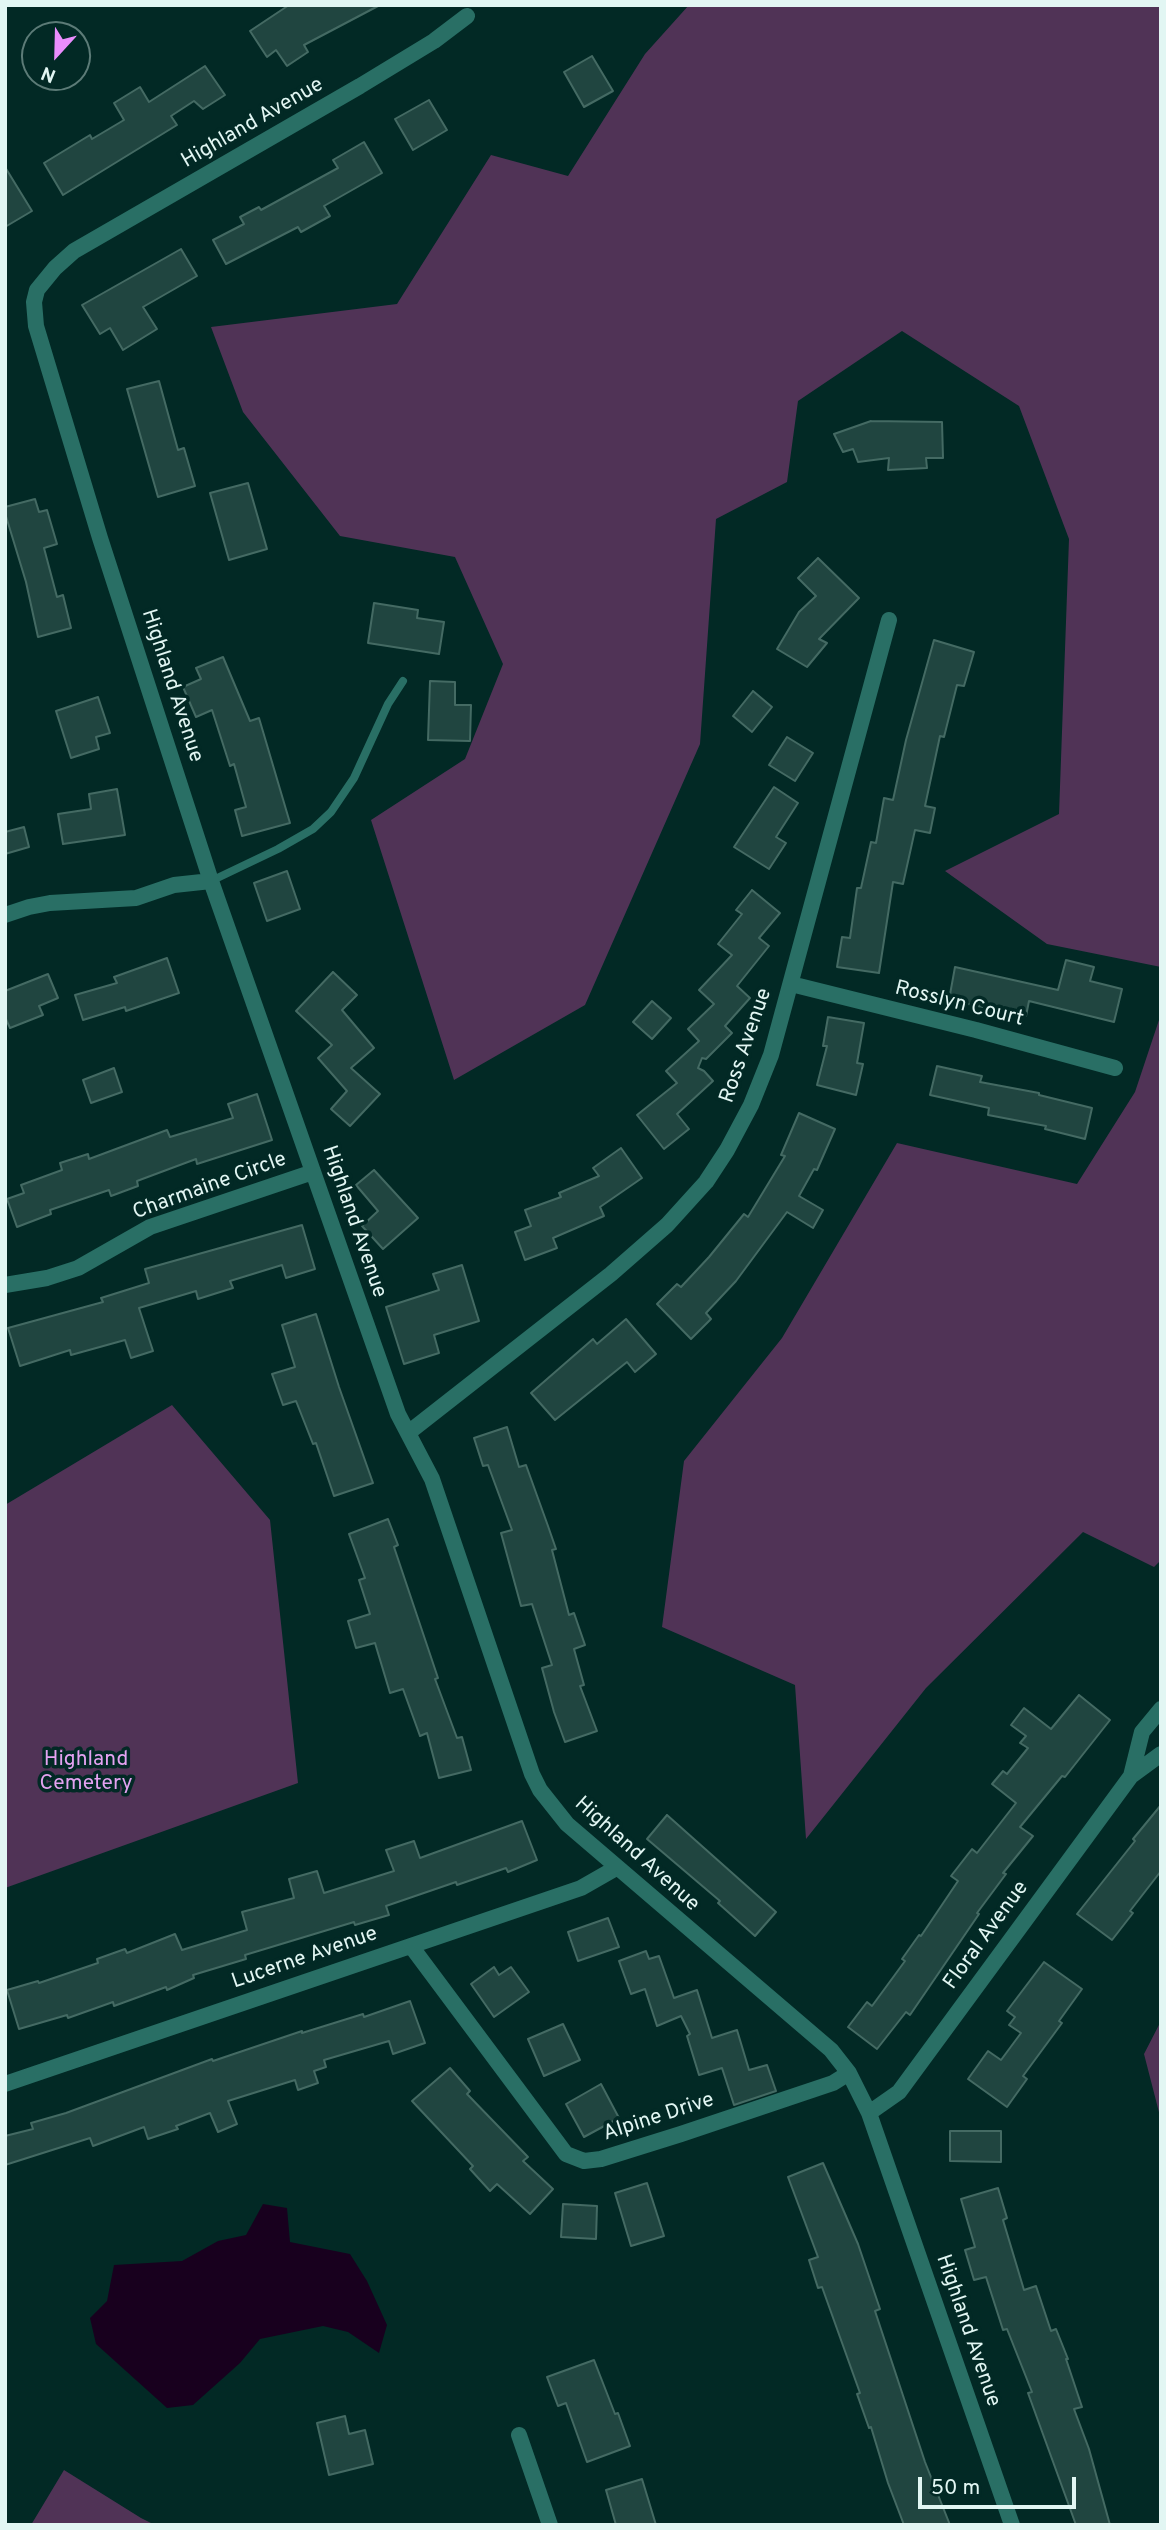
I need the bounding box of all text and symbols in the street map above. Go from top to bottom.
north arrow [21,21,91,91]
text: N [38,60,60,87]
street label: Highland Avenue [178,73,328,175]
street label: Highland Avenue [134,606,208,766]
street label: Rosslyn Court [892,977,1026,1033]
street label: Ross Avenue [716,985,778,1107]
street label: Highland Avenue [315,1142,391,1302]
street label: Charmaine Circle [130,1148,290,1226]
park label: Highland Cemetery [39,1748,133,1798]
street label: Highland Avenue [568,1792,704,1918]
street label: Floral Avenue [939,1877,1035,1995]
street label: Lucerne Avenue [229,1922,381,1996]
street label: Alpine Drive [600,2088,718,2148]
street label: Highland Avenue [929,2251,1005,2411]
scale bar [921,2464,1078,2508]
text: 50 m [931,2475,980,2502]

